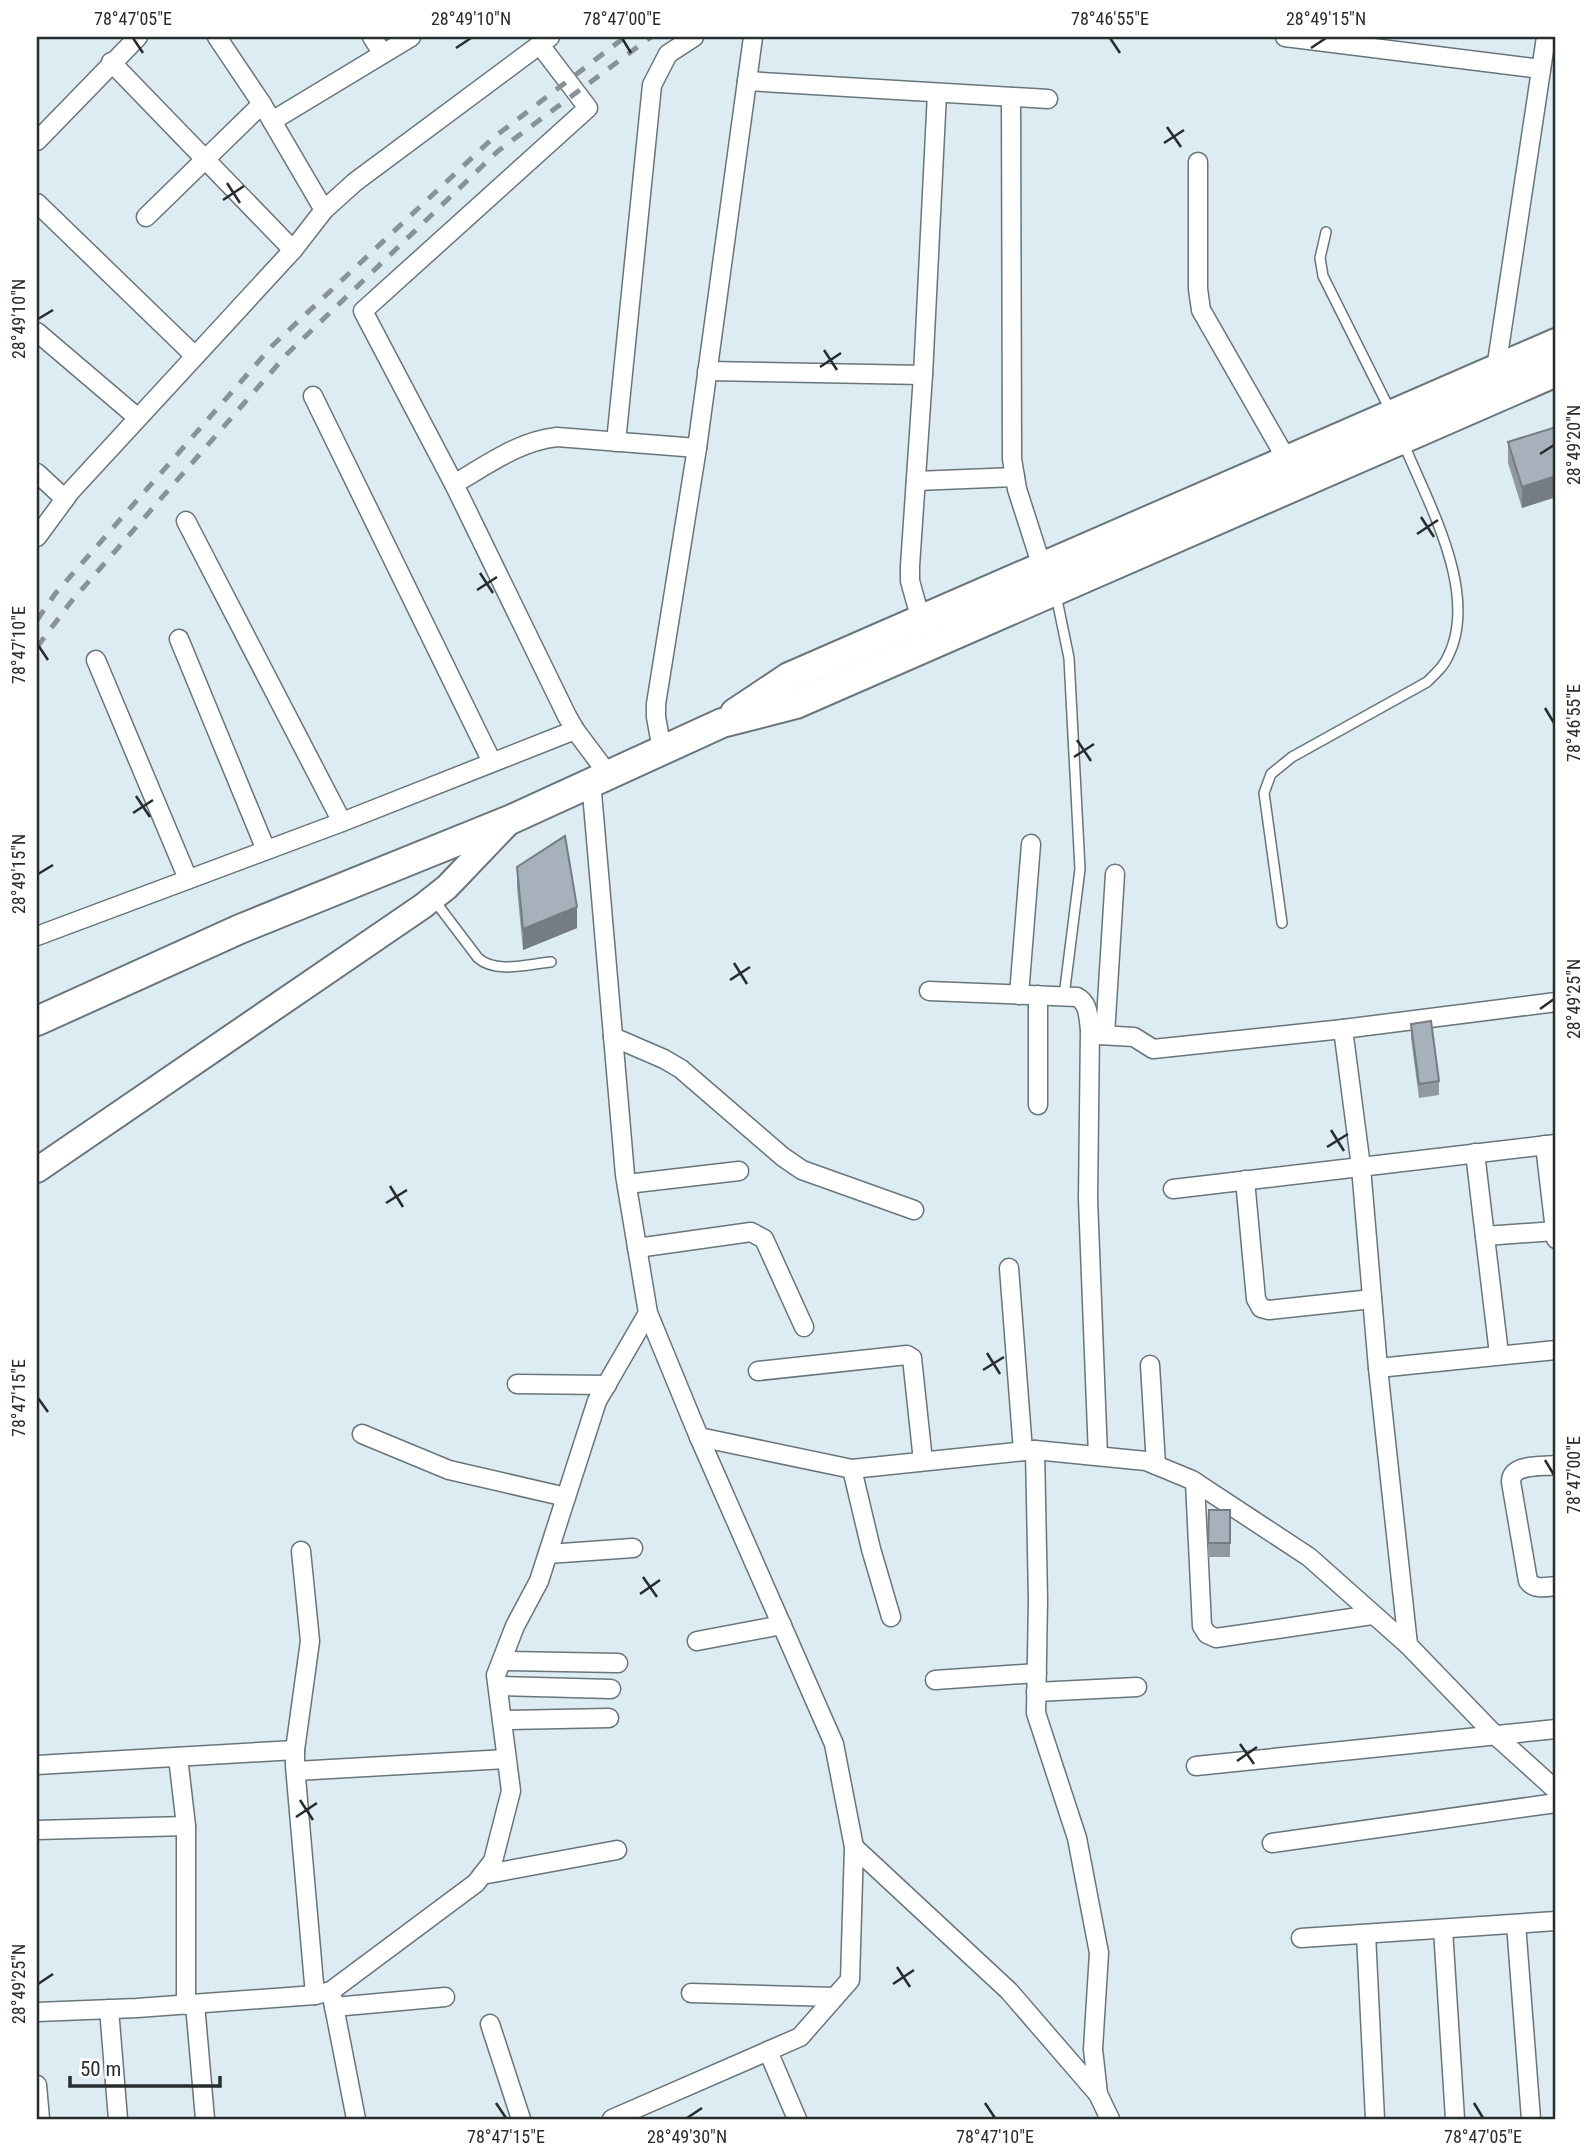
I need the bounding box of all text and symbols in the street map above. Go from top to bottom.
text: 78°47'05"E [94,8,172,29]
text: 28°49'10"N [431,8,511,29]
text: 78°47'00"E [583,8,661,29]
text: 78°46'55"E [1071,8,1149,29]
text: 28°49'15"N [1286,8,1366,29]
text: 28°49'10"N [8,279,29,359]
text: 28°49'20"N [1563,405,1584,485]
text: 78°47'10"E [8,606,29,684]
text: 78°46'55"E [1563,684,1584,762]
text: 28°49'15"N [8,834,29,914]
text: 28°49'25"N [1563,959,1584,1039]
text: 78°47'15"E [8,1359,29,1437]
text: 78°47'00"E [1563,1436,1584,1514]
text: 28°49'25"N [8,1944,29,2024]
scale bar [70,2044,220,2088]
text: 50 m [80,2057,121,2081]
text: 78°47'15"E [467,2126,545,2147]
text: 28°49'30"N [647,2126,727,2147]
text: 78°47'10"E [956,2126,1034,2147]
text: 78°47'05"E [1444,2126,1522,2147]

